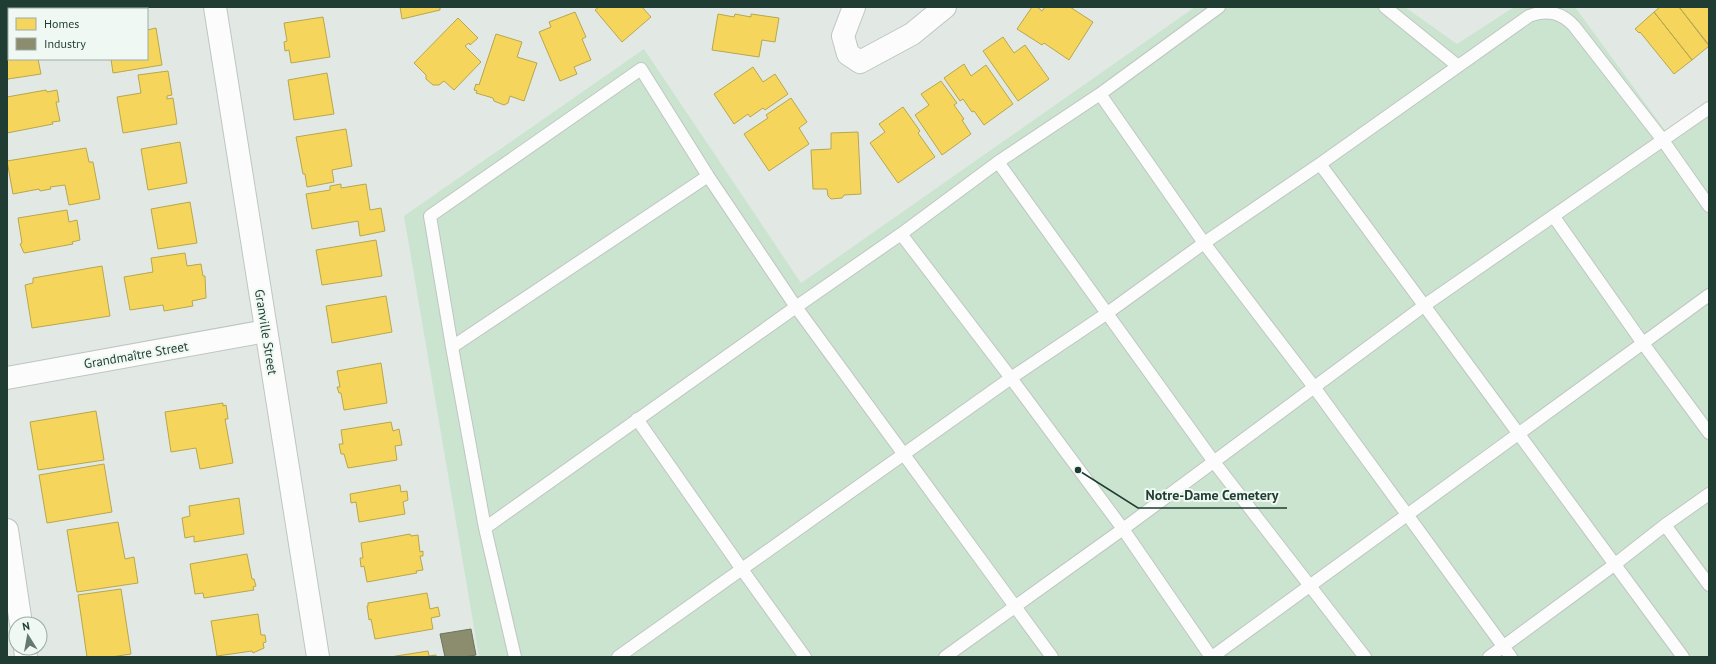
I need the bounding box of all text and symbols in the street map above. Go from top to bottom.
legend [8,8,148,60]
text: Homes [44,16,79,31]
text: Industry [44,36,86,51]
street label: Granville Street [251,288,281,377]
street label: Grandmaître Street [83,337,190,373]
callout: Notre-Dame Cemetery [1138,482,1287,508]
text: Notre-Dame Cemetery [1146,486,1279,504]
north arrow [8,616,48,656]
text: N [21,619,31,634]

